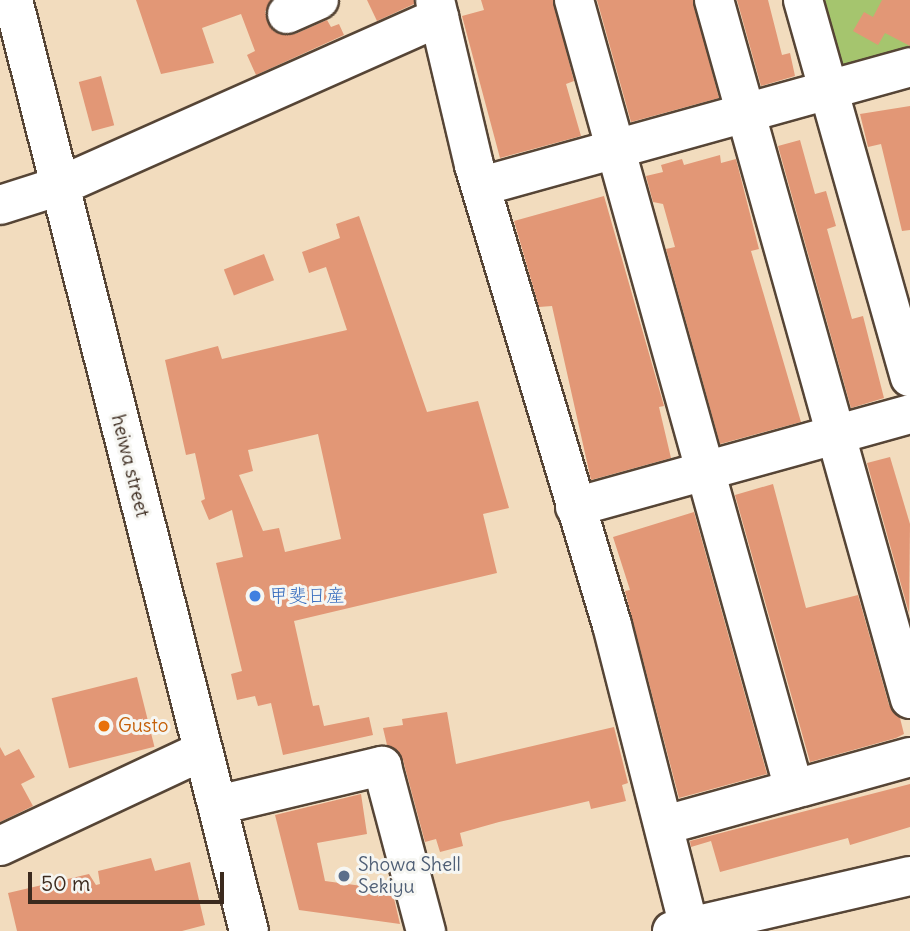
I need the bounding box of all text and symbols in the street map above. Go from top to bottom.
street label: heiwa street [106,412,154,520]
place label: 甲斐日産 [269,585,345,607]
marker: 甲斐日産 [247,588,263,604]
place label: Gusto [118,715,169,737]
marker: Gusto [96,718,112,734]
place label: Showa Shell Sekiyu [358,854,461,898]
scale bar [32,858,228,902]
marker: Showa Shell Sekiyu [336,868,352,884]
text: 50 m [41,870,90,897]

